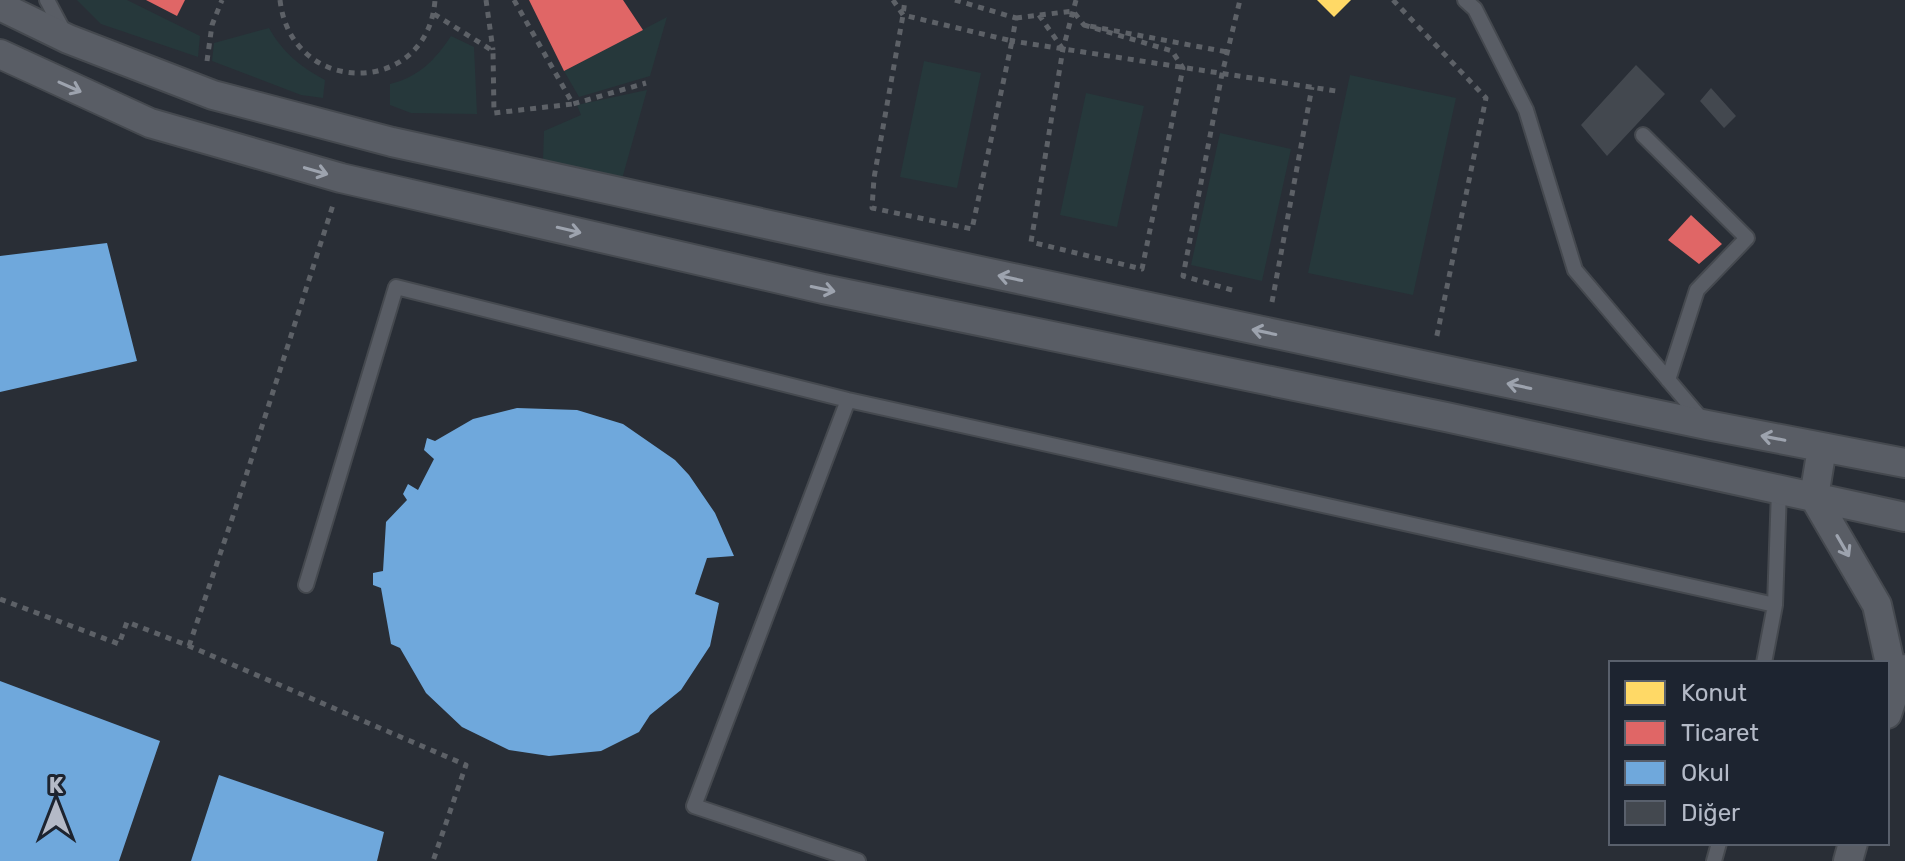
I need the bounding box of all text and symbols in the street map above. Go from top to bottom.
one-way arrow [58,81,82,96]
one-way arrow [303,164,329,179]
one-way arrow [556,223,582,238]
one-way arrow [998,270,1023,285]
one-way arrow [809,282,835,297]
one-way arrow [1252,324,1278,339]
one-way arrow [1506,378,1532,393]
one-way arrow [1761,430,1786,445]
one-way arrow [1835,534,1851,557]
legend [1609,661,1889,845]
text: Konut [1681,679,1747,707]
text: Ticaret [1681,719,1759,747]
text: Okul [1681,759,1730,787]
north arrow [16,765,96,845]
text: K [49,772,64,799]
text: Diğer [1681,799,1740,827]

